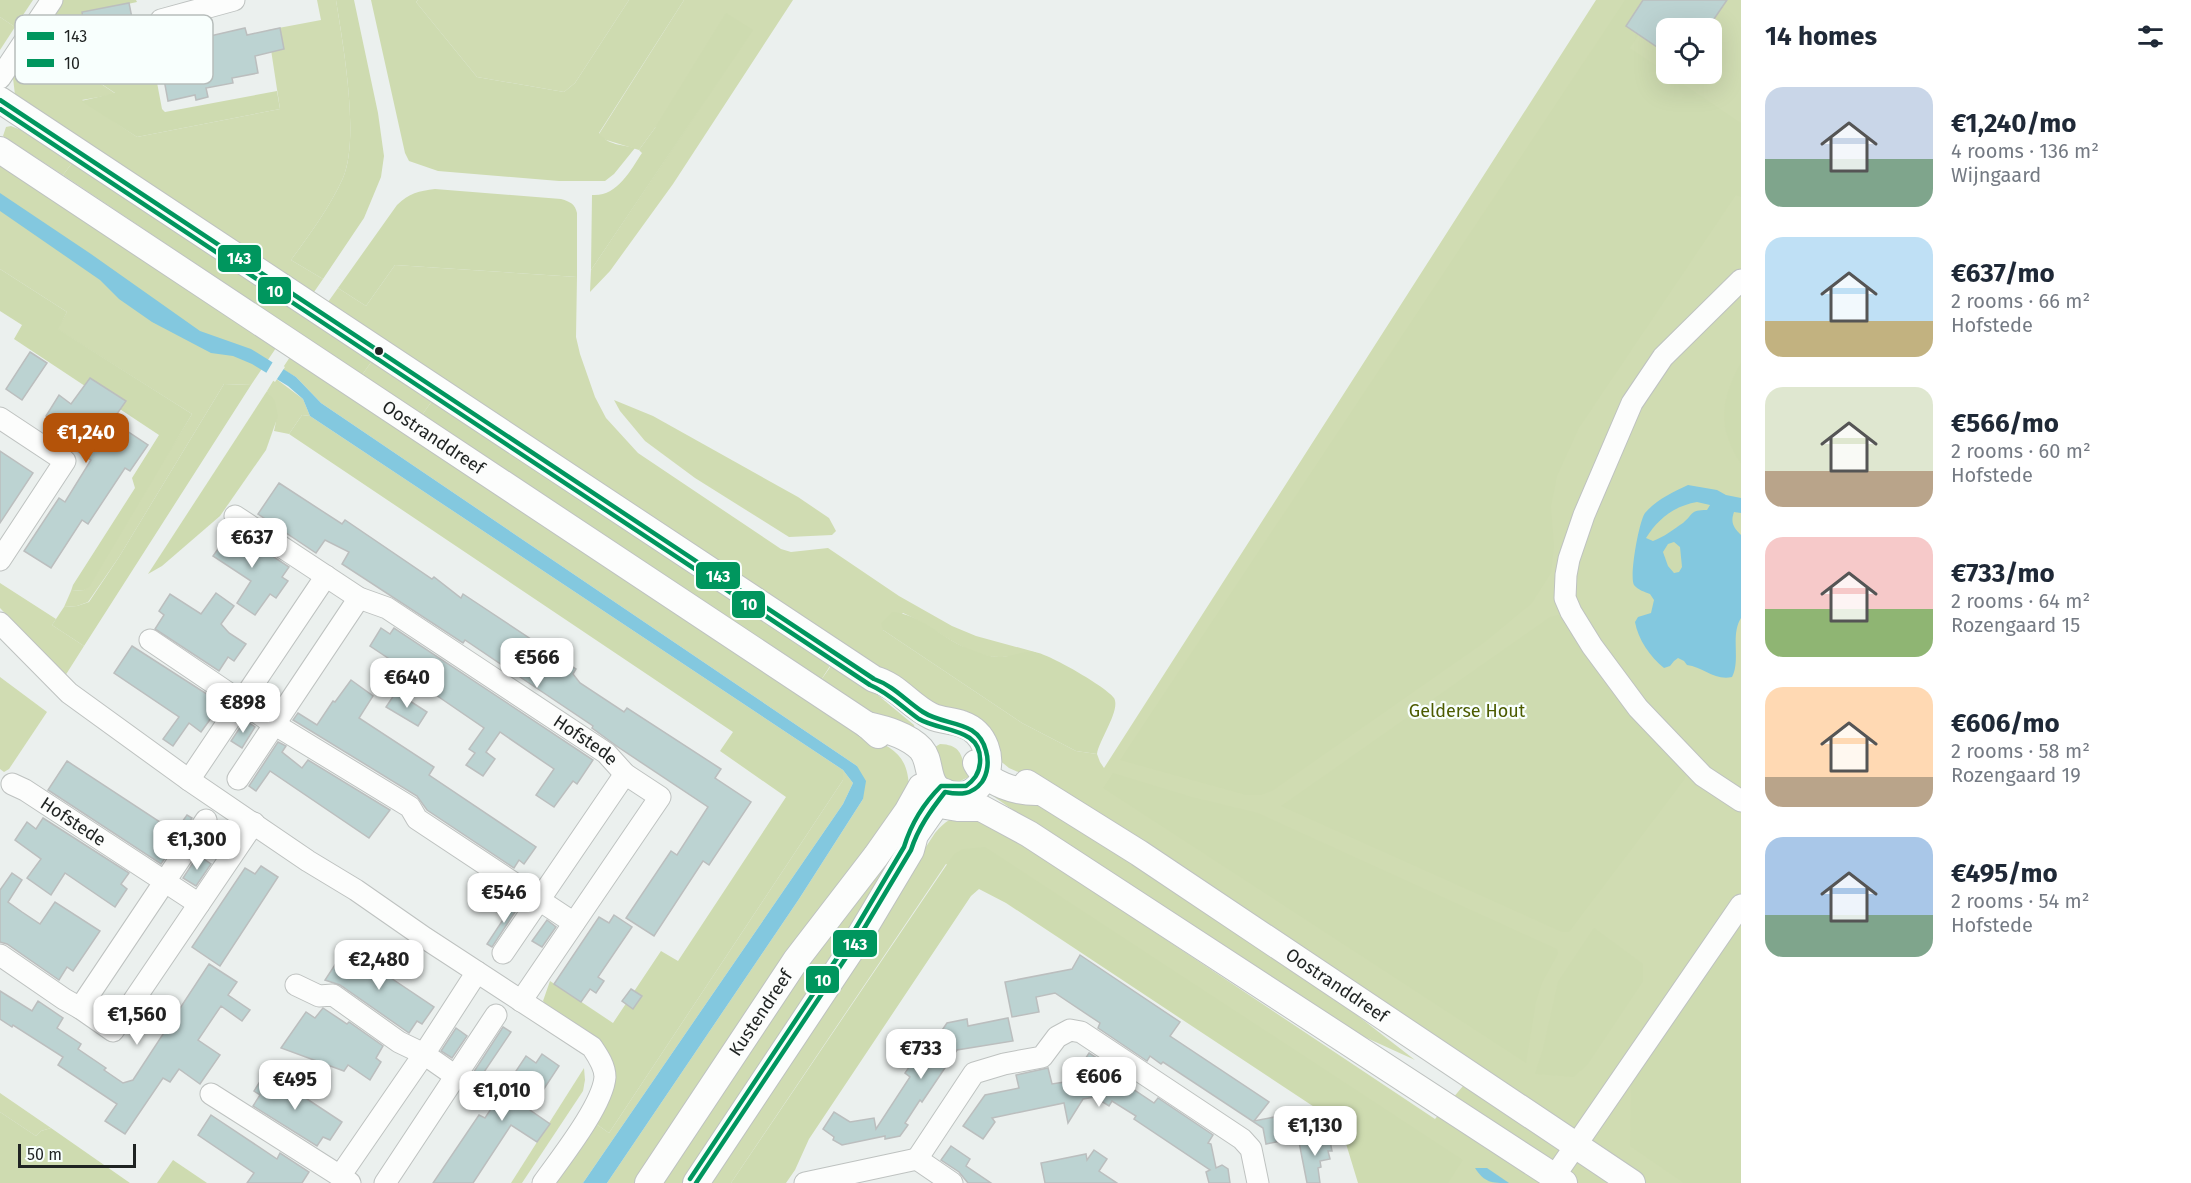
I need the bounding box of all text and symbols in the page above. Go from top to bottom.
legend [15,15,213,84]
map controls [1656,18,1722,84]
button: locate [1656,18,1722,84]
icon: filters [2134,20,2167,53]
text: 14 homes [1765,21,1877,52]
text: 143 [64,27,87,46]
text: 10 [64,54,80,73]
text: €1,240/mo [1951,108,2076,139]
icon: home [1813,111,1885,183]
text: 4 rooms · 136 m² [1951,139,2099,163]
text: Wijngaard [1951,163,2041,187]
line badge: 143 [217,244,262,273]
text: 143 [227,249,251,268]
text: €637/mo [1951,258,2055,289]
icon: home [1813,261,1885,333]
line badge: 10 [257,276,292,305]
text: 10 [267,282,283,301]
text: 2 rooms · 66 m² [1951,289,2090,313]
text: Hofstede [1951,313,2033,337]
unlabelled marker [373,345,385,357]
street label: Oostranddreef [378,396,490,480]
text: €566/mo [1951,408,2059,439]
icon: home [1813,411,1885,483]
pin: €1,240 [37,413,135,464]
text: €1,240 [57,420,115,444]
text: 2 rooms · 60 m² [1951,439,2091,463]
text: Hofstede [1951,463,2033,487]
pin: €637 [216,518,288,569]
text: €637 [231,525,273,549]
text: €733/mo [1951,558,2055,589]
line badge: 143 [695,561,741,590]
icon: home [1813,561,1885,633]
text: 143 [706,567,730,586]
text: 2 rooms · 64 m² [1951,589,2090,613]
line badge: 10 [731,590,766,619]
text: 10 [741,595,757,614]
text: Rozengaard 15 [1951,613,2080,637]
pin: €566 [501,638,573,689]
text: €566 [514,645,560,669]
pin: €640 [371,658,443,709]
text: €640 [384,665,430,689]
pin: €898 [207,683,279,734]
text: €898 [220,690,266,714]
park label: Gelderse Hout [1409,700,1526,722]
text: €606/mo [1951,708,2060,739]
street label: Hofstede [549,710,623,770]
icon: home [1813,711,1885,783]
text: 2 rooms · 58 m² [1951,739,2090,763]
text: Rozengaard 19 [1951,763,2081,787]
street label: Hofstede [36,792,110,851]
pin: €1,300 [148,820,246,871]
text: €1,300 [167,827,227,851]
text: €495/mo [1951,858,2058,889]
icon: home [1813,861,1885,933]
pin: €546 [468,873,540,924]
text: €546 [481,880,527,904]
text: 2 rooms · 54 m² [1951,889,2090,913]
text: Hofstede [1951,913,2033,937]
line badge: 143 [832,929,878,958]
text: 143 [843,935,867,954]
pin: €2,480 [330,940,428,991]
street label: Oostranddreef [1281,943,1394,1028]
text: €2,480 [349,947,409,971]
street label: Kustendreef [724,964,798,1060]
line badge: 10 [805,965,840,994]
text: 10 [815,971,831,990]
pin: €1,560 [88,995,186,1046]
text: €1,560 [107,1002,167,1026]
pin: €733 [885,1029,957,1080]
text: €733 [900,1036,942,1060]
pin: €606 [1063,1057,1135,1108]
pin: €495 [259,1060,331,1111]
text: €606 [1076,1064,1122,1088]
text: €495 [273,1067,317,1091]
pin: €1,010 [453,1071,551,1122]
text: €1,010 [473,1078,531,1102]
pin: €1,130 [1266,1106,1364,1157]
text: €1,130 [1288,1113,1342,1137]
scale bar [18,1141,136,1168]
text: 50 m [27,1145,62,1164]

